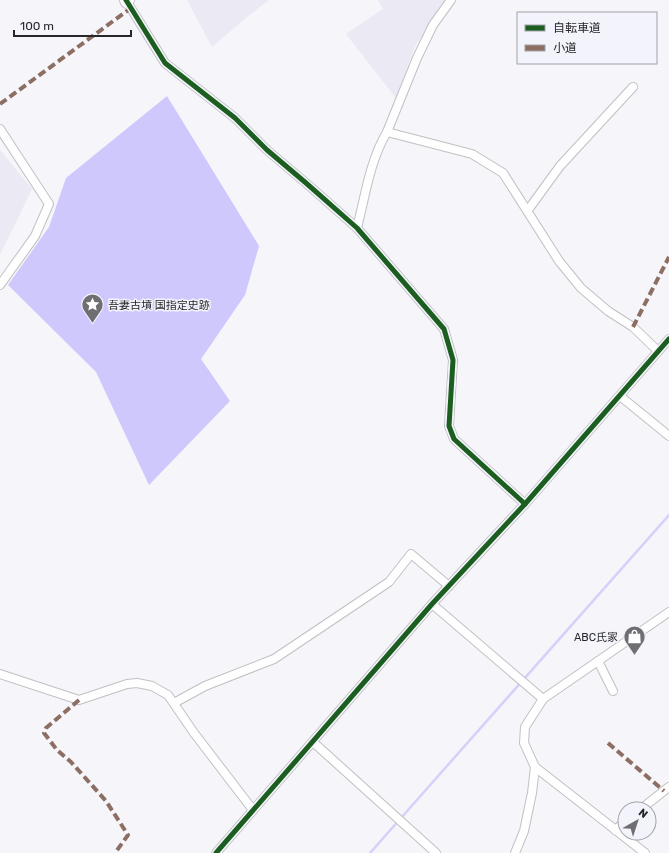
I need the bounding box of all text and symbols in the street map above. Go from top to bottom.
scale bar [14,12,131,38]
legend [517,12,657,64]
text: 100 m [20,19,54,33]
text: 自転車道 [553,21,601,35]
text: 小道 [553,41,577,55]
place icon: 吾妻古墳 国指定史跡 [80,292,106,325]
place label: 吾妻古墳 国指定史跡 [108,299,210,312]
shop icon: ABC氏家 [621,624,647,657]
place label: ABC氏家 [574,631,618,644]
north arrow [617,801,657,841]
text: N [636,806,650,821]

